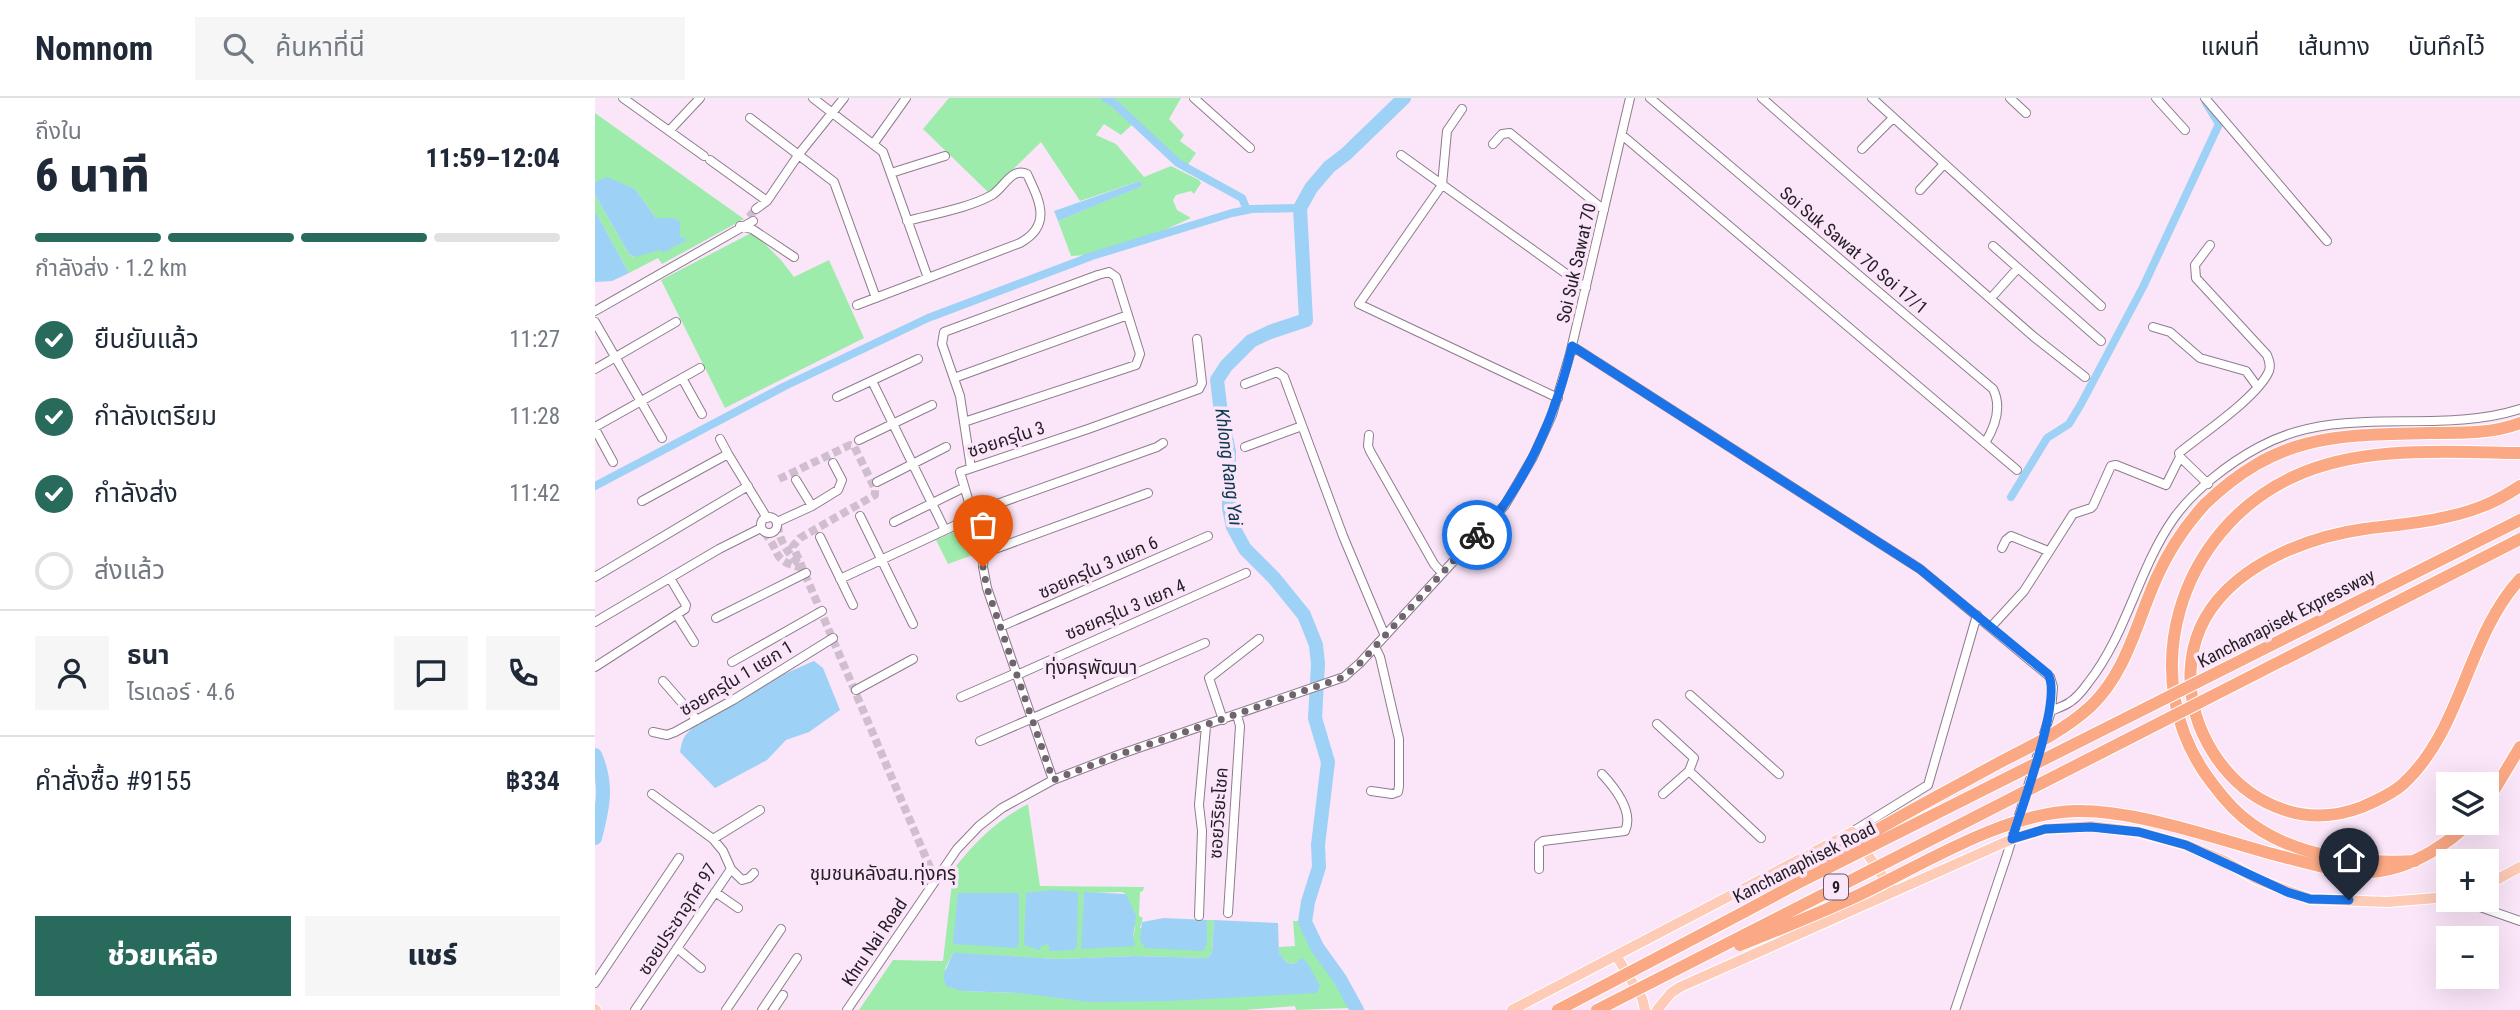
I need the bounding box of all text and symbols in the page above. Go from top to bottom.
search box [195,17,685,80]
text: Nomnom [35,29,153,68]
icon: search [219,29,257,67]
text: ค้นหาที่นี่ [275,32,365,62]
text: แผนที่ [2201,33,2259,61]
text: เส้นทาง [2297,33,2370,61]
text: บันทึกไว้ [2408,33,2485,61]
text: ถึงใน [35,118,82,145]
text: 11:59–12:04 [426,143,560,173]
text: 6 นาที [35,148,150,202]
street label: Soi Suk Sawat 70 Soi 17/1 [1776,182,1932,318]
street label: Soi Suk Sawat 70 [1552,201,1600,325]
text: กำลังส่ง · 1.2 km [35,255,187,282]
icon: check [35,321,73,359]
text: ยืนยันแล้ว [94,324,199,354]
text: 11:27 [509,326,560,353]
icon: check [35,398,73,436]
text: กำลังเตรียม [94,401,217,431]
text: 11:28 [509,403,560,430]
water label: Khlong Rang Yai [1210,407,1248,528]
street label: ซอยครุใน 3 [965,417,1048,462]
icon: check [35,475,73,513]
text: กำลังส่ง [94,478,178,508]
text: 11:42 [509,480,560,507]
pin [953,495,1013,567]
courier [1442,500,1512,570]
icon: bag [964,506,1002,544]
icon: bike [1458,516,1496,554]
street label: ซอยครุใน 3 แยก 6 [1035,531,1161,604]
text: ส่งแล้ว [94,555,165,585]
street label: Kanchanapisek Expressway [2194,564,2378,672]
street label: ซอยครุใน 3 แยก 4 [1062,574,1189,645]
button: person [35,636,109,710]
button: chat [394,636,468,710]
button: phone [486,636,560,710]
street label: ซอยครุใน 1 แยก 1 [676,636,797,721]
text: ธนา [127,640,170,670]
district label: ทุ่งครุพัฒนา [1045,656,1137,679]
text: ไรเดอร์ · 4.6 [127,679,235,706]
text: คำสั่งซื้อ #9155 [35,766,191,796]
text: ฿334 [505,766,560,796]
street label: ซอยวิริยะโชค [1204,767,1232,859]
map controls [2436,772,2499,989]
button: layers [2436,772,2499,835]
street label: Kanchanaphisek Road [1729,817,1879,907]
pin [2319,828,2379,900]
icon: home [2330,839,2368,877]
button: + [2436,849,2499,912]
street label: ซอยประชาอุทิศ 97 [633,859,722,979]
district label: ชุมชนหลังสน.ทุ่งครุ [810,862,956,885]
road number: 9 [1824,874,1848,900]
street label: Khru Nai Road [837,894,911,990]
button: ช่วยเหลือ [35,916,291,996]
button: แชร์ [305,916,560,996]
button: − [2436,926,2499,989]

